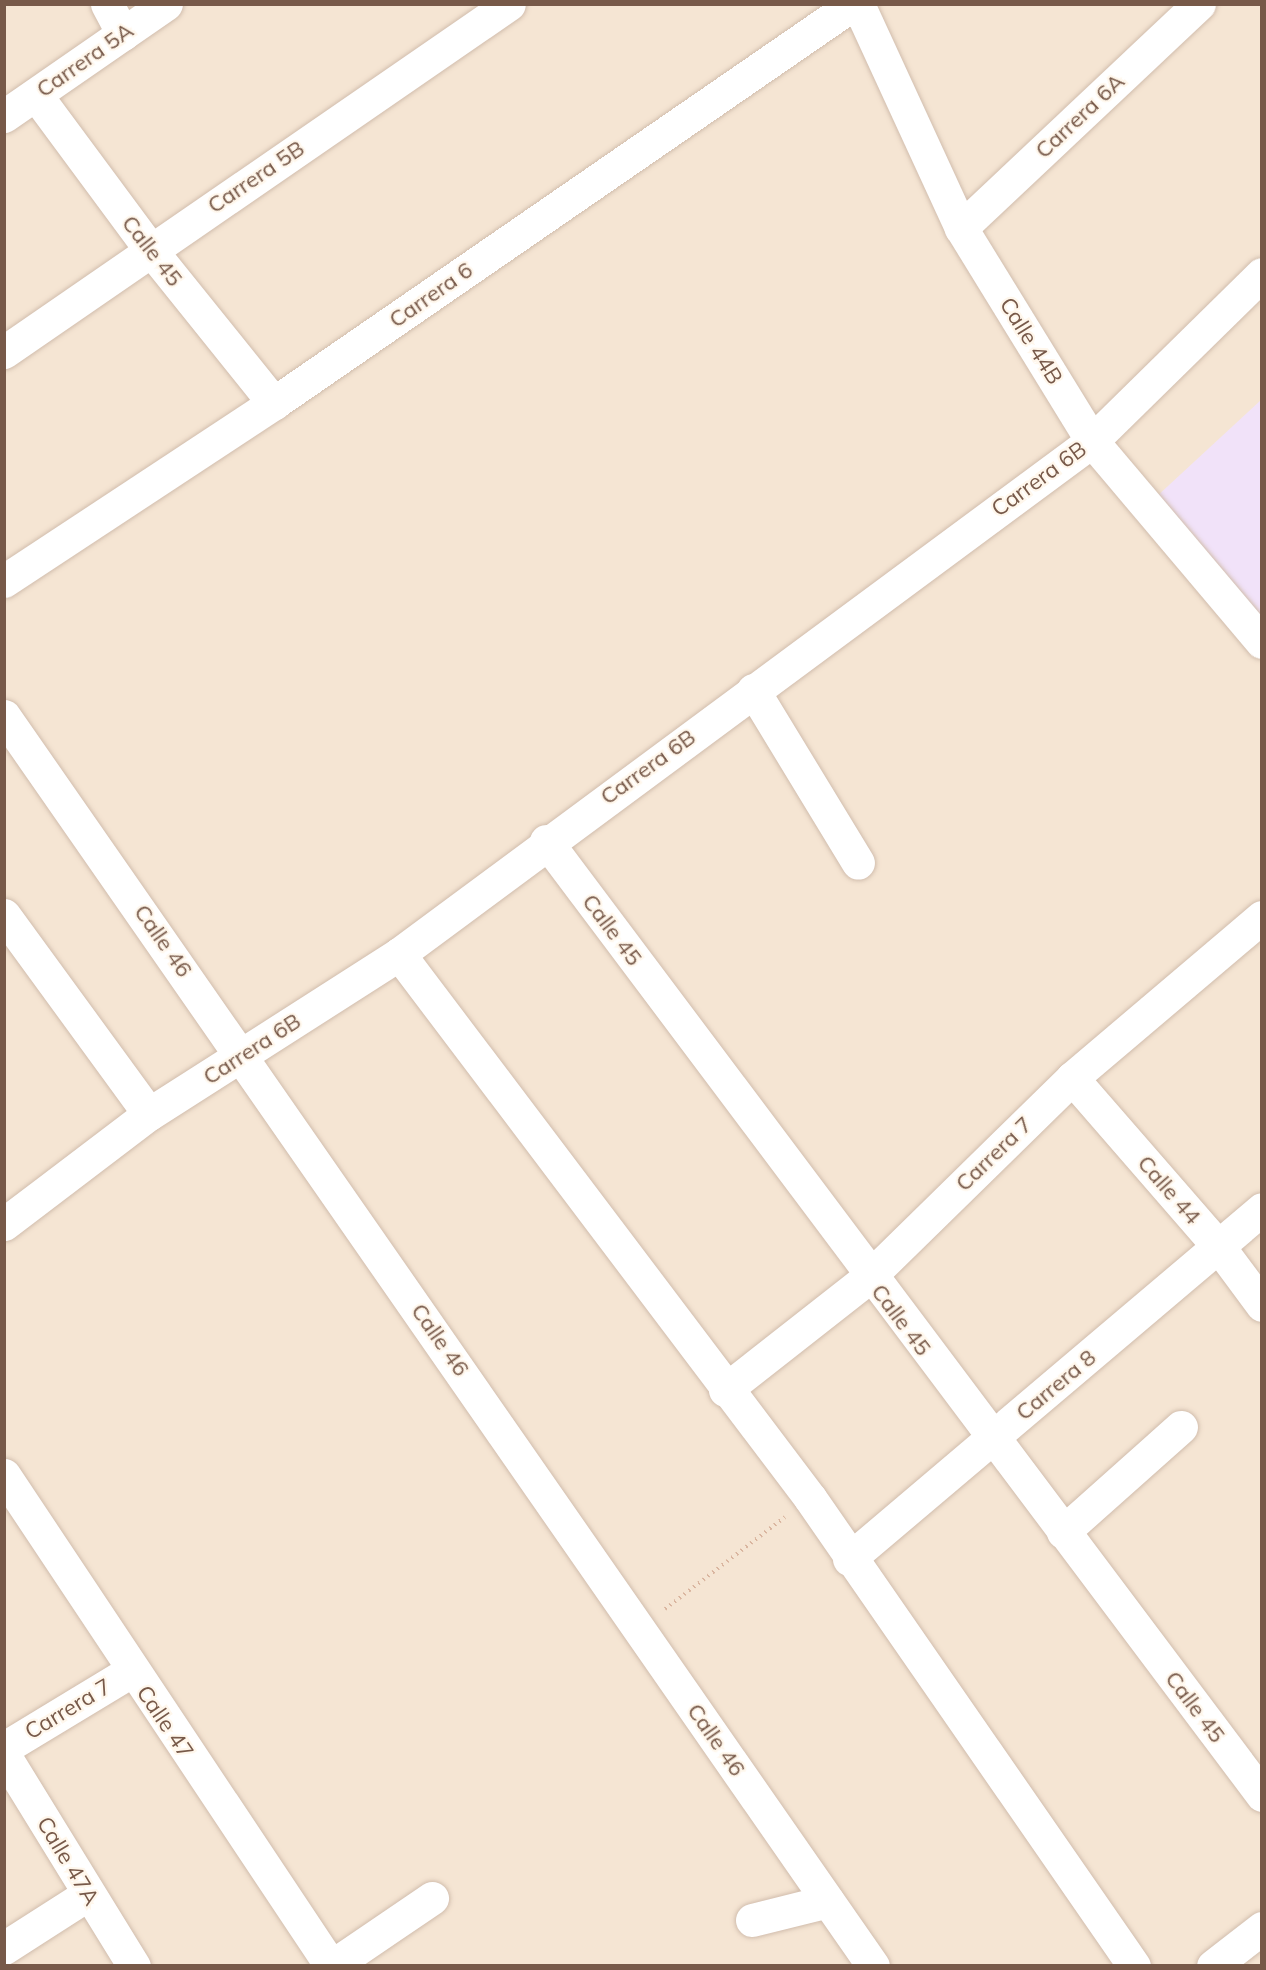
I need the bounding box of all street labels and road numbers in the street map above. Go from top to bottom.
street label: Carrera 5A [32,17,138,103]
street label: Carrera 6A [1030,68,1130,164]
street label: Carrera 5B [203,135,309,219]
street label: Calle 45 [116,210,188,292]
street label: Carrera 6 [384,257,478,333]
street label: Calle 44B [994,293,1068,389]
street label: Carrera 6B [986,436,1092,522]
street label: Carrera 6B [595,724,701,810]
street label: Calle 45 [577,889,647,971]
street label: Calle 46 [129,900,197,982]
street label: Carrera 6B [198,1008,306,1090]
street label: Carrera 7 [950,1111,1038,1197]
street label: Calle 44 [1132,1150,1206,1230]
street label: Calle 45 [866,1279,936,1361]
street label: Calle 46 [406,1299,474,1381]
street label: Carrera 8 [1011,1344,1101,1426]
street label: Calle 45 [1160,1666,1230,1748]
street label: Carrera 7 [20,1673,116,1745]
street label: Calle 47 [131,1680,199,1764]
street label: Calle 46 [682,1699,750,1781]
street label: Calle 47A [31,1812,105,1910]

